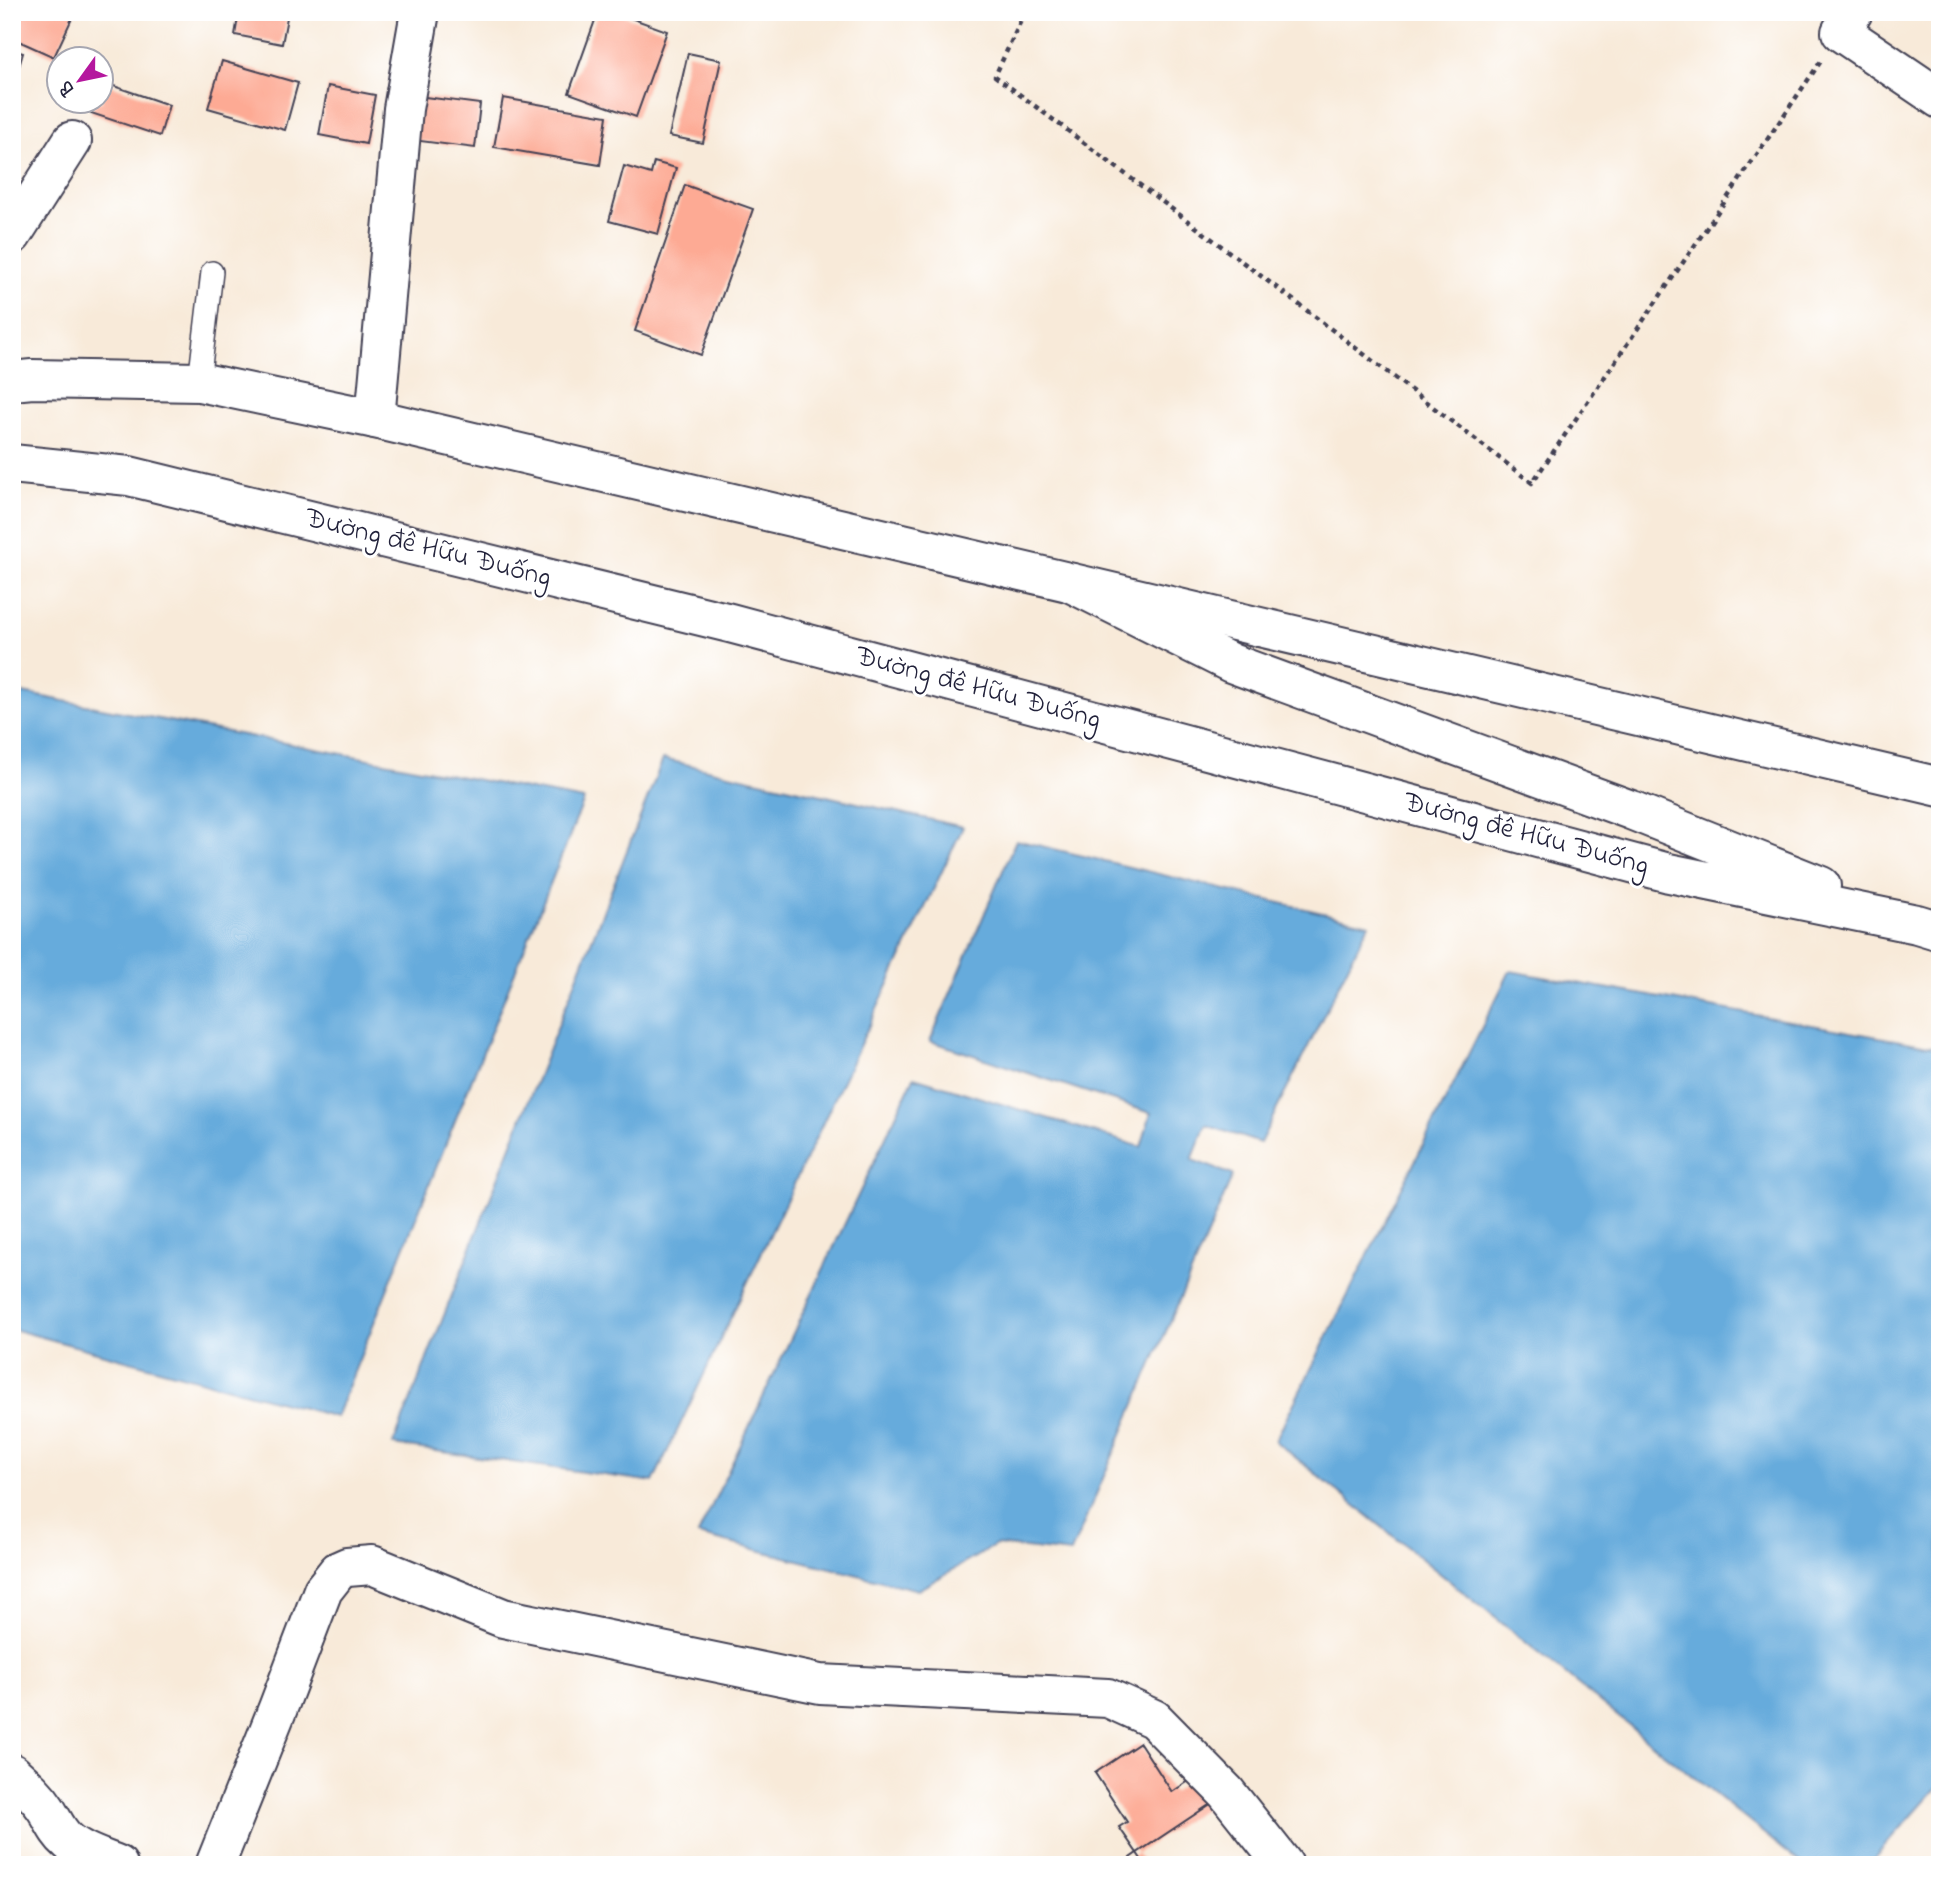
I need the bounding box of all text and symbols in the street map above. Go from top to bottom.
north arrow [46,46,116,116]
text: B [53,75,83,101]
street label: Đường đê Hữu Đuống [300,498,555,599]
street label: Đường đê Hữu Đuống [850,636,1105,741]
street label: Đường đê Hữu Đuống [1398,782,1653,887]

